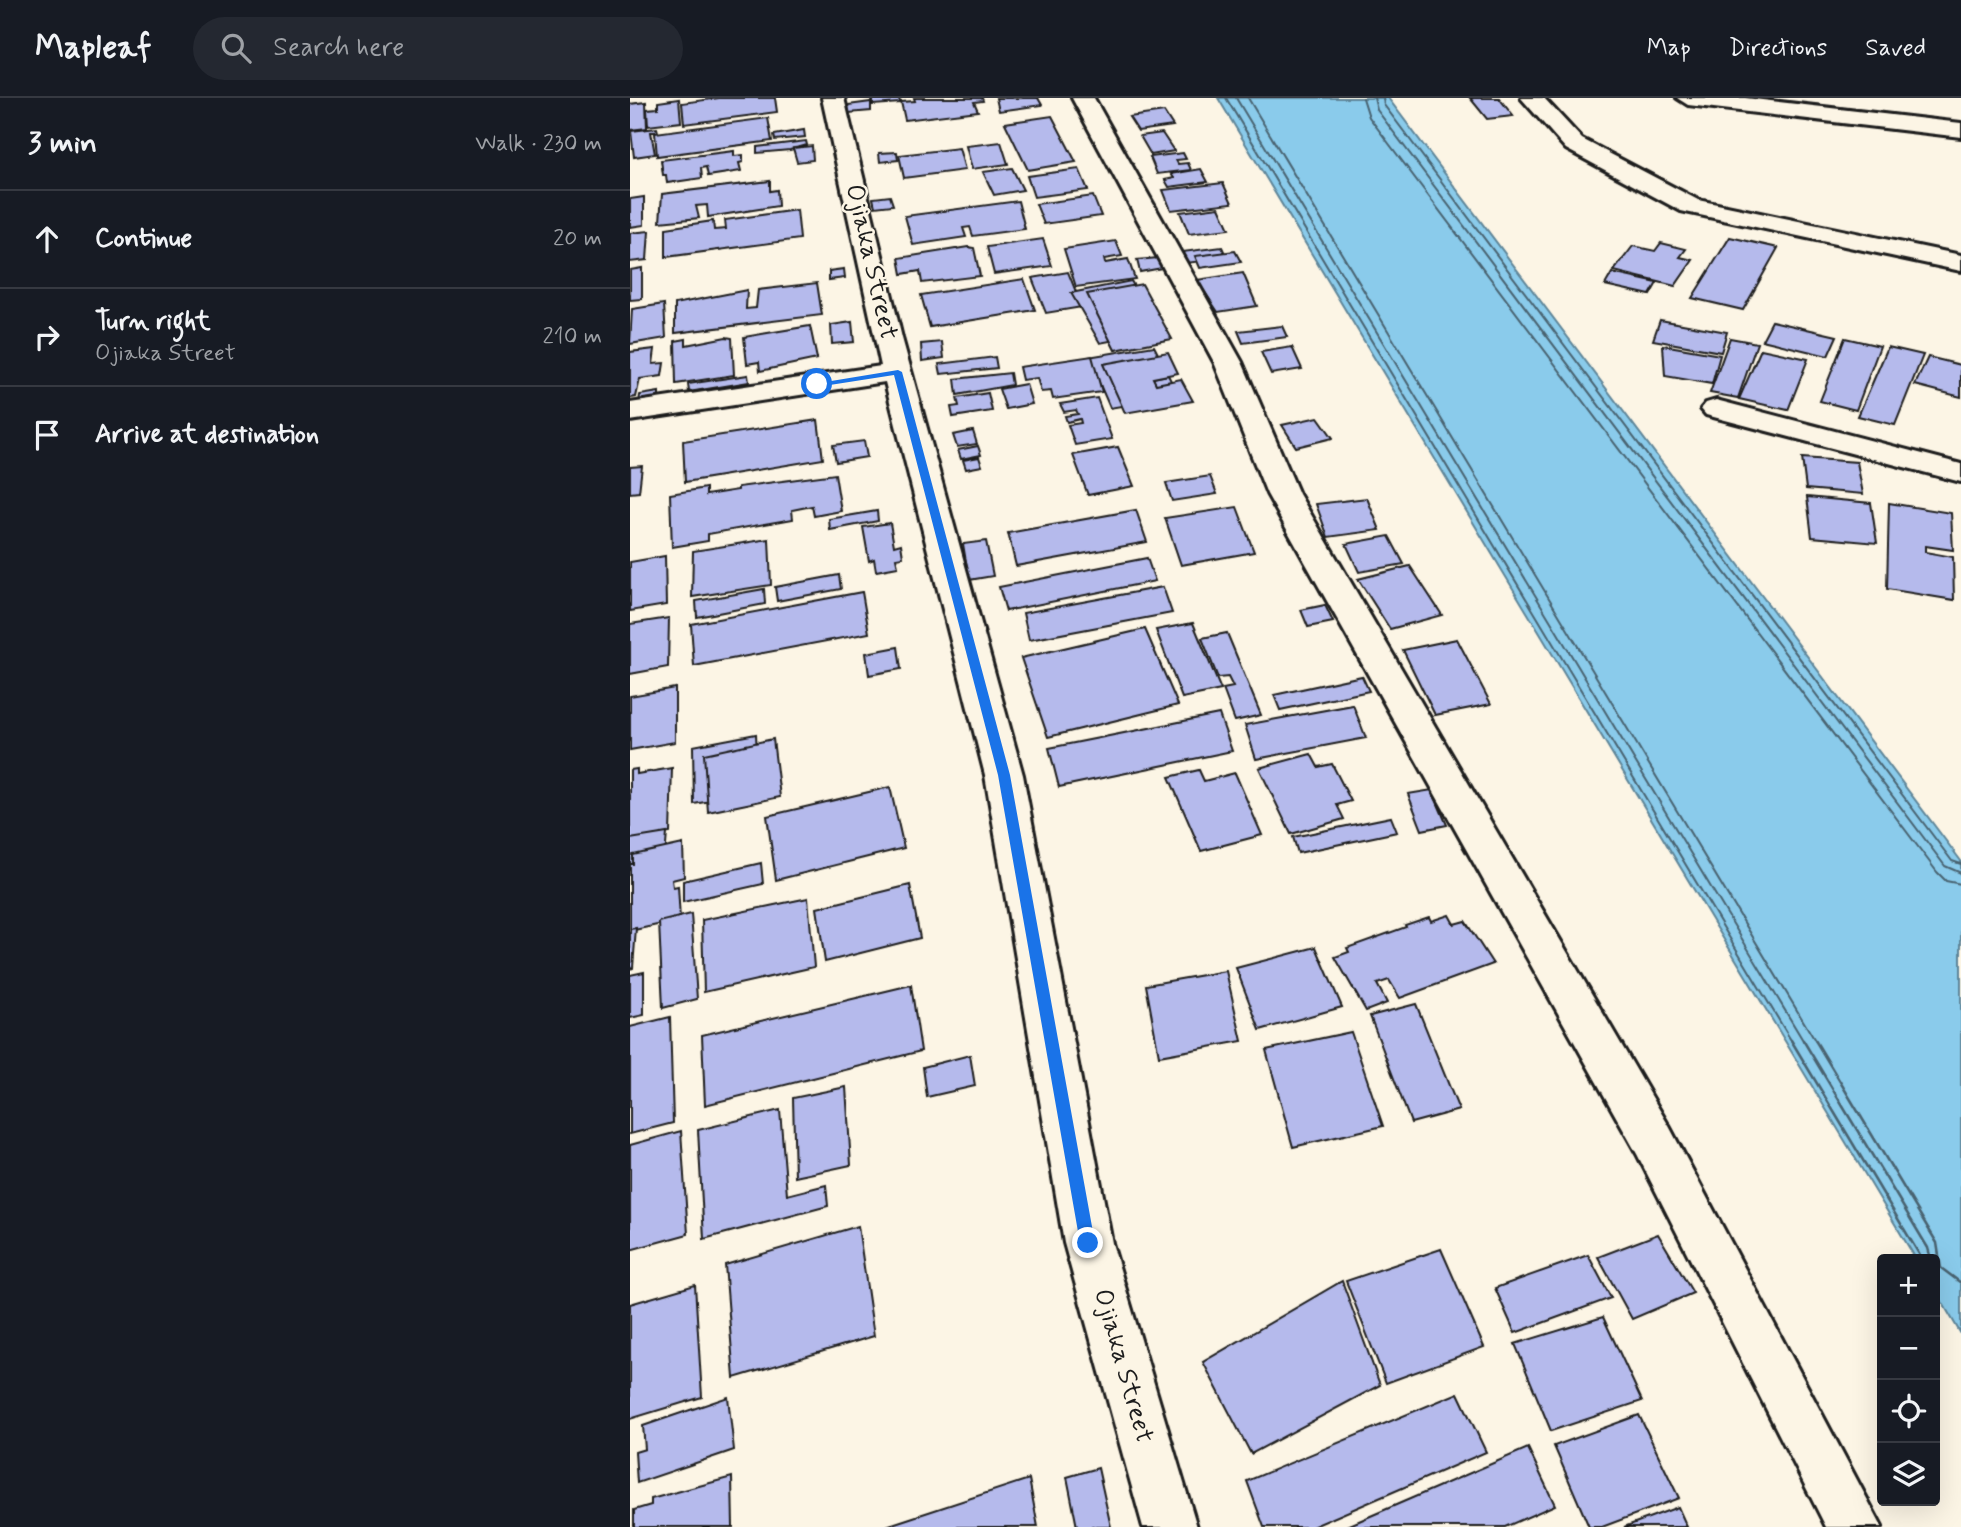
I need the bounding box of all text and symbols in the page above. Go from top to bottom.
search box [193,17,683,80]
text: Mapleaf [35,26,151,70]
icon: search [217,29,255,67]
text: Search here [273,31,404,65]
text: Map [1647,33,1691,64]
text: Directions [1729,33,1827,64]
text: Saved [1865,33,1926,64]
text: 3 min [28,124,97,163]
text: Walk · 230 m [475,129,602,159]
street label: Ojiaka Street [837,181,905,343]
icon: ahead [28,220,66,258]
text: Continue [95,222,192,256]
text: 20 m [553,224,602,254]
text: Turn right [95,305,211,339]
icon: right [28,318,66,356]
text: 210 m [542,322,602,352]
text: Ojiaka Street [95,339,235,369]
route start [801,368,832,399]
icon: arrive [28,416,66,454]
text: Arrive at destination [95,418,319,452]
route end [1072,1227,1103,1258]
map controls [1877,1254,1940,1506]
button: + [1877,1254,1940,1317]
street label: Ojiaka Street [1085,1285,1161,1447]
button: − [1877,1317,1940,1380]
button: locate [1877,1380,1940,1443]
button: layers [1877,1443,1940,1506]

